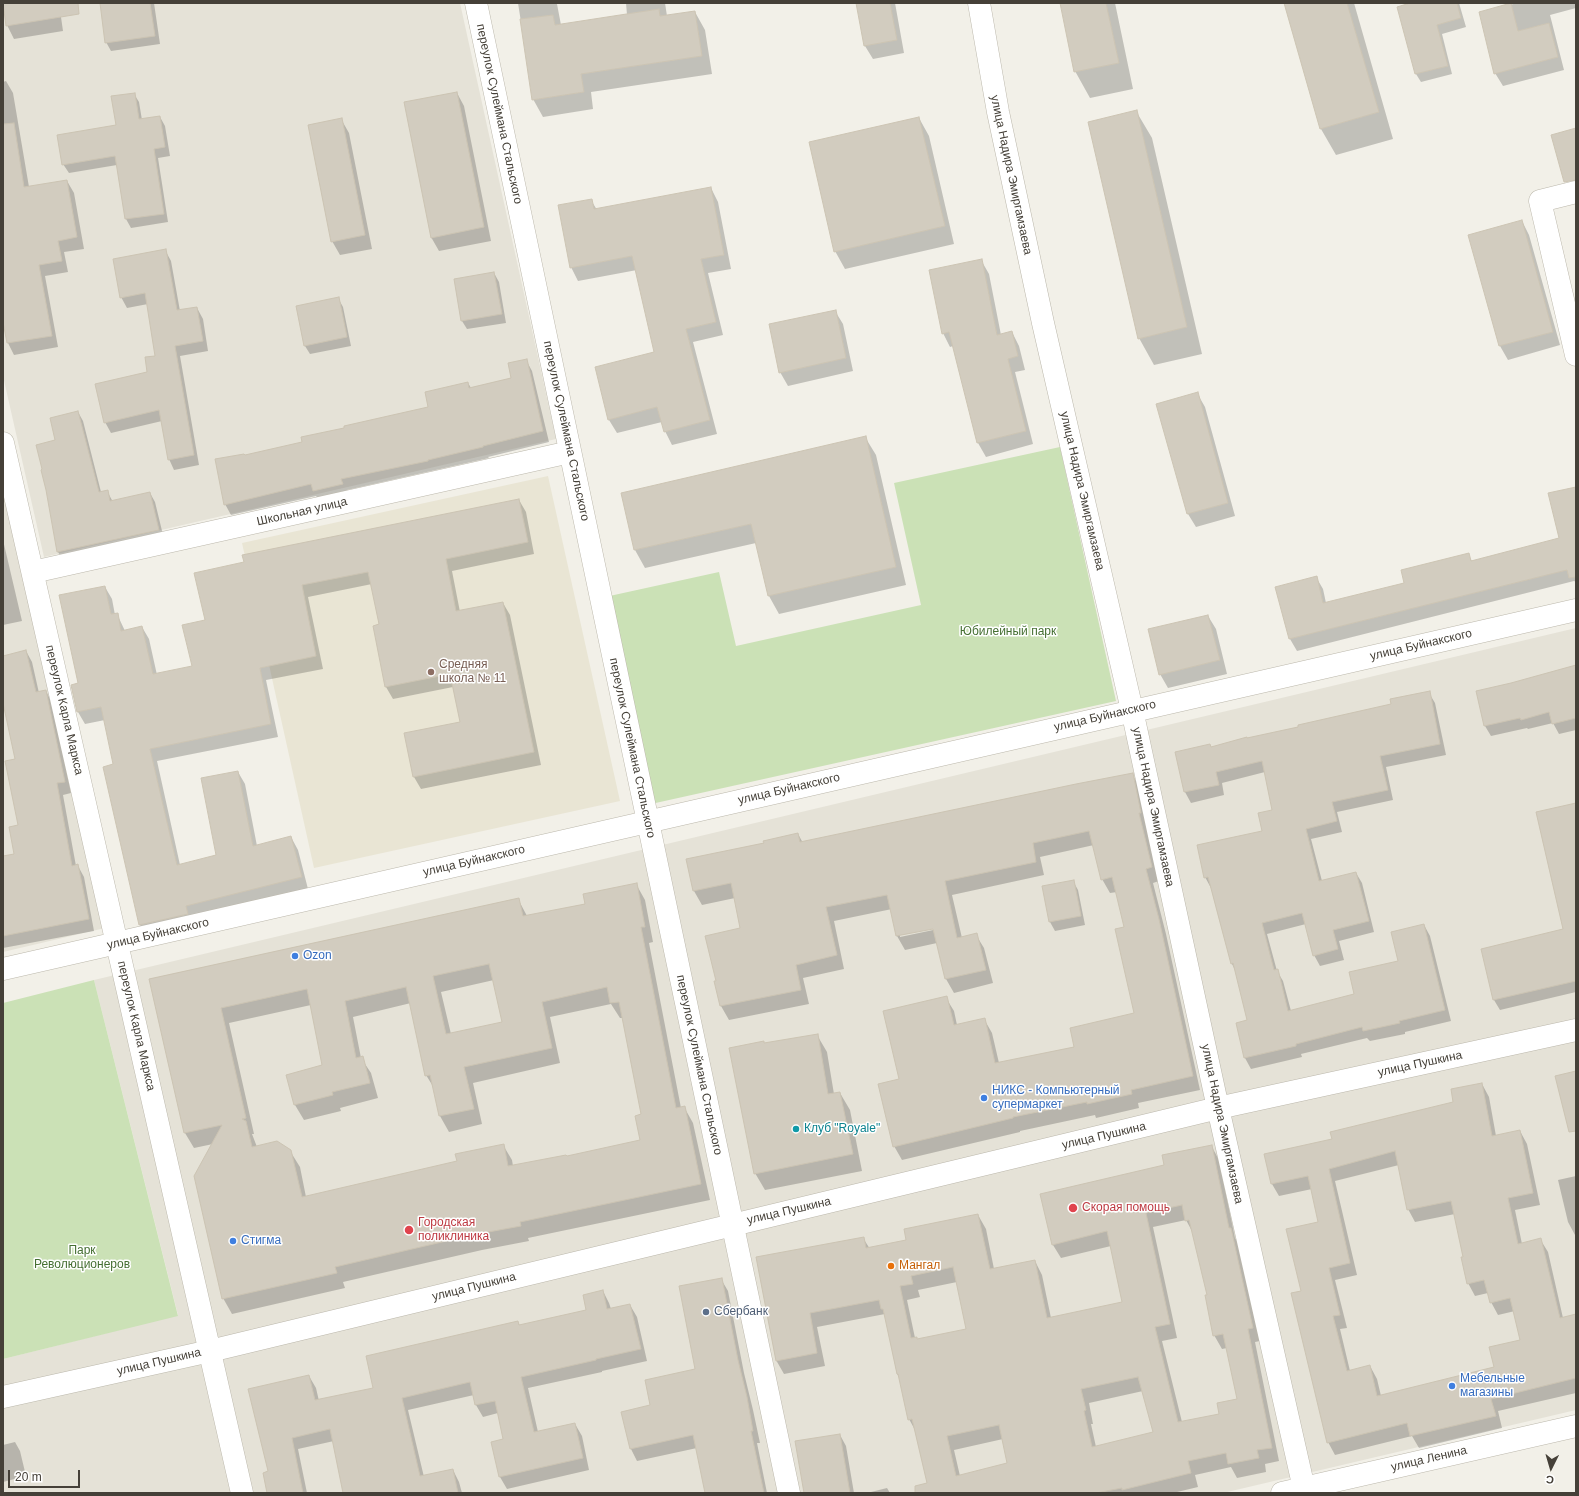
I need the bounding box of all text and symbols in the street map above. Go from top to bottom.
street label: переулок Сулеймана Стальского [473,23,525,205]
street label: улица Надира Эмиргамзаева [987,94,1035,256]
street label: переулок Сулеймана Стальского [540,340,592,522]
street label: улица Надира Эмиргамзаева [1057,410,1107,572]
street label: Школьная улица [255,495,349,529]
park label: Юбилейный парк [960,625,1056,639]
street label: улица Буйнакского [1369,626,1473,664]
street label: переулок Карла Маркса [42,644,86,776]
street label: переулок Сулеймана Стальского [606,657,658,839]
place label: Средняя школа № 11 [439,658,506,686]
marker: Средняя школа № 11 [426,667,436,677]
street label: улица Буйнакского [1053,697,1157,735]
street label: улица Надира Эмиргамзаева [1129,726,1177,888]
street label: улица Буйнакского [737,770,841,808]
street label: улица Буйнакского [422,842,526,880]
street label: улица Буйнакского [106,915,210,953]
place label: Ozon [303,949,332,963]
marker: Ozon [290,951,300,961]
street label: переулок Карла Маркса [114,960,158,1092]
street label: переулок Сулеймана Стальского [673,974,725,1156]
street label: улица Надира Эмиргамзаева [1198,1043,1246,1205]
street label: улица Пушкина [1377,1048,1463,1080]
place label: НИКС - Компьютерный супермаркет [992,1084,1120,1112]
marker: НИКС - Компьютерный супермаркет [979,1093,989,1103]
street label: улица Пушкина [1061,1119,1147,1153]
place label: Клуб "Royale" [804,1122,880,1136]
marker: Клуб "Royale" [791,1124,801,1134]
street label: улица Пушкина [746,1194,832,1228]
place label: Скорая помощь [1082,1201,1170,1215]
marker: Скорая помощь [1067,1202,1079,1214]
place label: Городская поликлиника [418,1216,489,1244]
marker: Городская поликлиника [403,1224,415,1236]
place label: Стигма [241,1234,281,1248]
marker: Стигма [228,1236,238,1246]
park label: Парк Революционеров [34,1244,130,1272]
place label: Мангал [899,1259,940,1273]
marker: Мангал [886,1261,896,1271]
street label: улица Пушкина [431,1270,517,1304]
place label: Сбербанк [714,1305,768,1319]
marker: Сбербанк [701,1307,711,1317]
street label: улица Пушкина [116,1345,202,1379]
place label: Мебельные магазины [1460,1372,1525,1400]
marker: Мебельные магазины [1447,1381,1457,1391]
street label: улица Ленина [1390,1443,1468,1475]
north arrow [1531,1448,1571,1488]
scale bar [10,1462,82,1488]
text: 20 m [15,1470,42,1484]
text: С [1545,1474,1554,1486]

